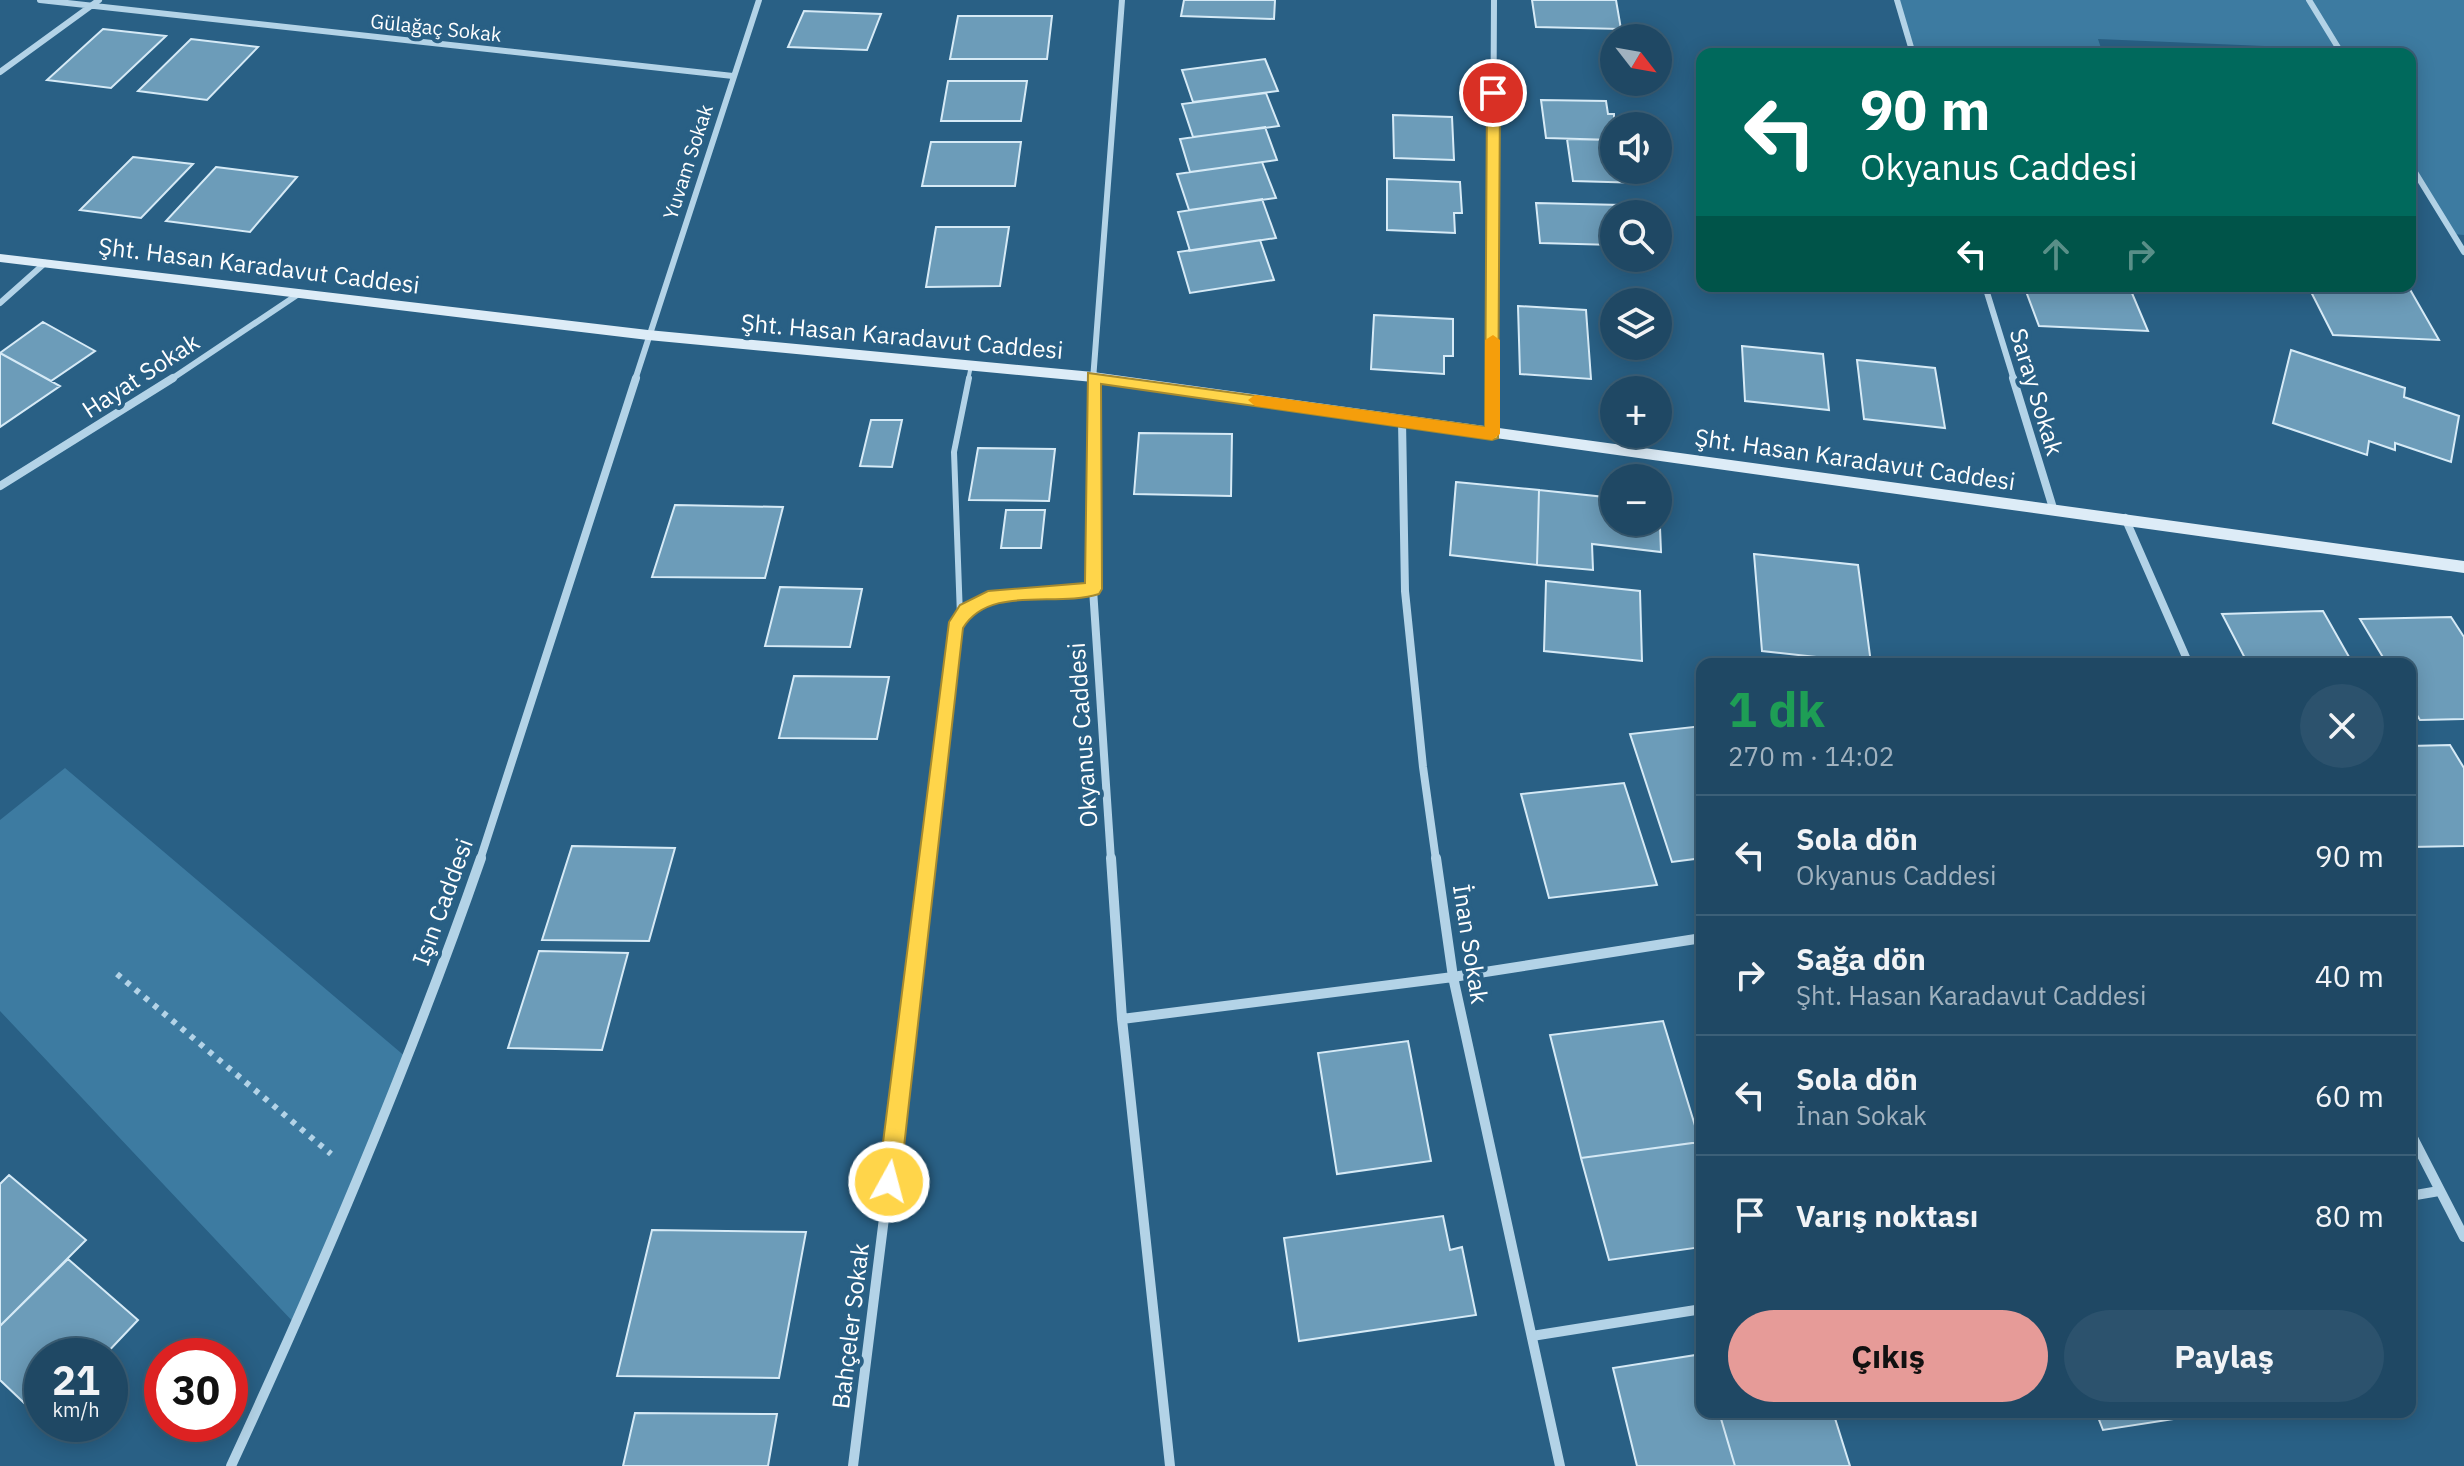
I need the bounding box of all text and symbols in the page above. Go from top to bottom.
street label: Gülağaç Sokak [369,7,503,48]
north arrow [1600,24,1672,96]
map controls [1600,24,1672,536]
pin [1459,59,1527,127]
icon: arrive [1471,71,1515,115]
text: 90 m [1860,73,1990,145]
icon: left [1728,80,1832,184]
street label: Yuvam Sokak [656,100,719,223]
button: sound [1600,112,1672,184]
text: Okyanus Caddesi [1860,143,2138,190]
button: search [1600,200,1672,272]
street label: Şht. Hasan Karadavut Caddesi [97,229,422,301]
icon: left [1950,232,1994,276]
icon: ahead [2034,232,2078,276]
icon: right [2118,232,2162,276]
button: layers [1600,288,1672,360]
street label: Şht. Hasan Karadavut Caddesi [740,306,1065,366]
street label: Saray Sokak [2002,324,2072,459]
street label: Hayat Sokak [76,325,205,425]
button: + [1600,376,1672,448]
street label: Şht. Hasan Karadavut Caddesi [1693,421,2018,497]
button: − [1600,464,1672,536]
street label: Okyanus Caddesi [1060,642,1104,829]
text: 1 dk [1728,678,1825,740]
button: close [2300,684,2384,768]
text: 270 m · 14:02 [1728,739,1894,773]
text: Sola dön [1796,819,1918,858]
icon: left [1728,833,1772,877]
street label: Işın Caddesi [404,834,480,970]
text: 90 m [2315,836,2384,875]
text: Okyanus Caddesi [1796,858,1997,892]
street label: İnan Sokak [1446,882,1496,1006]
text: Sağa dön [1796,939,1926,978]
icon: right [1728,953,1772,997]
text: 40 m [2315,956,2384,995]
text: Şht. Hasan Karadavut Caddesi [1796,978,2146,1012]
text: Sola dön [1796,1059,1918,1098]
icon: left [1728,1073,1772,1117]
text: 60 m [2315,1076,2384,1115]
text: İnan Sokak [1796,1098,1927,1132]
position arrow [847,1140,931,1224]
icon: arrive [1728,1193,1772,1237]
text: Varış noktası [1796,1196,1978,1235]
text: 80 m [2315,1196,2384,1235]
street label: Bahçeler Sokak [824,1241,876,1411]
button: Çıkış [1728,1310,2048,1402]
button: Paylaş [2064,1310,2384,1402]
speed limit sign: 30 [144,1338,248,1442]
text: 21 [52,1354,100,1406]
text: km/h [52,1396,100,1423]

